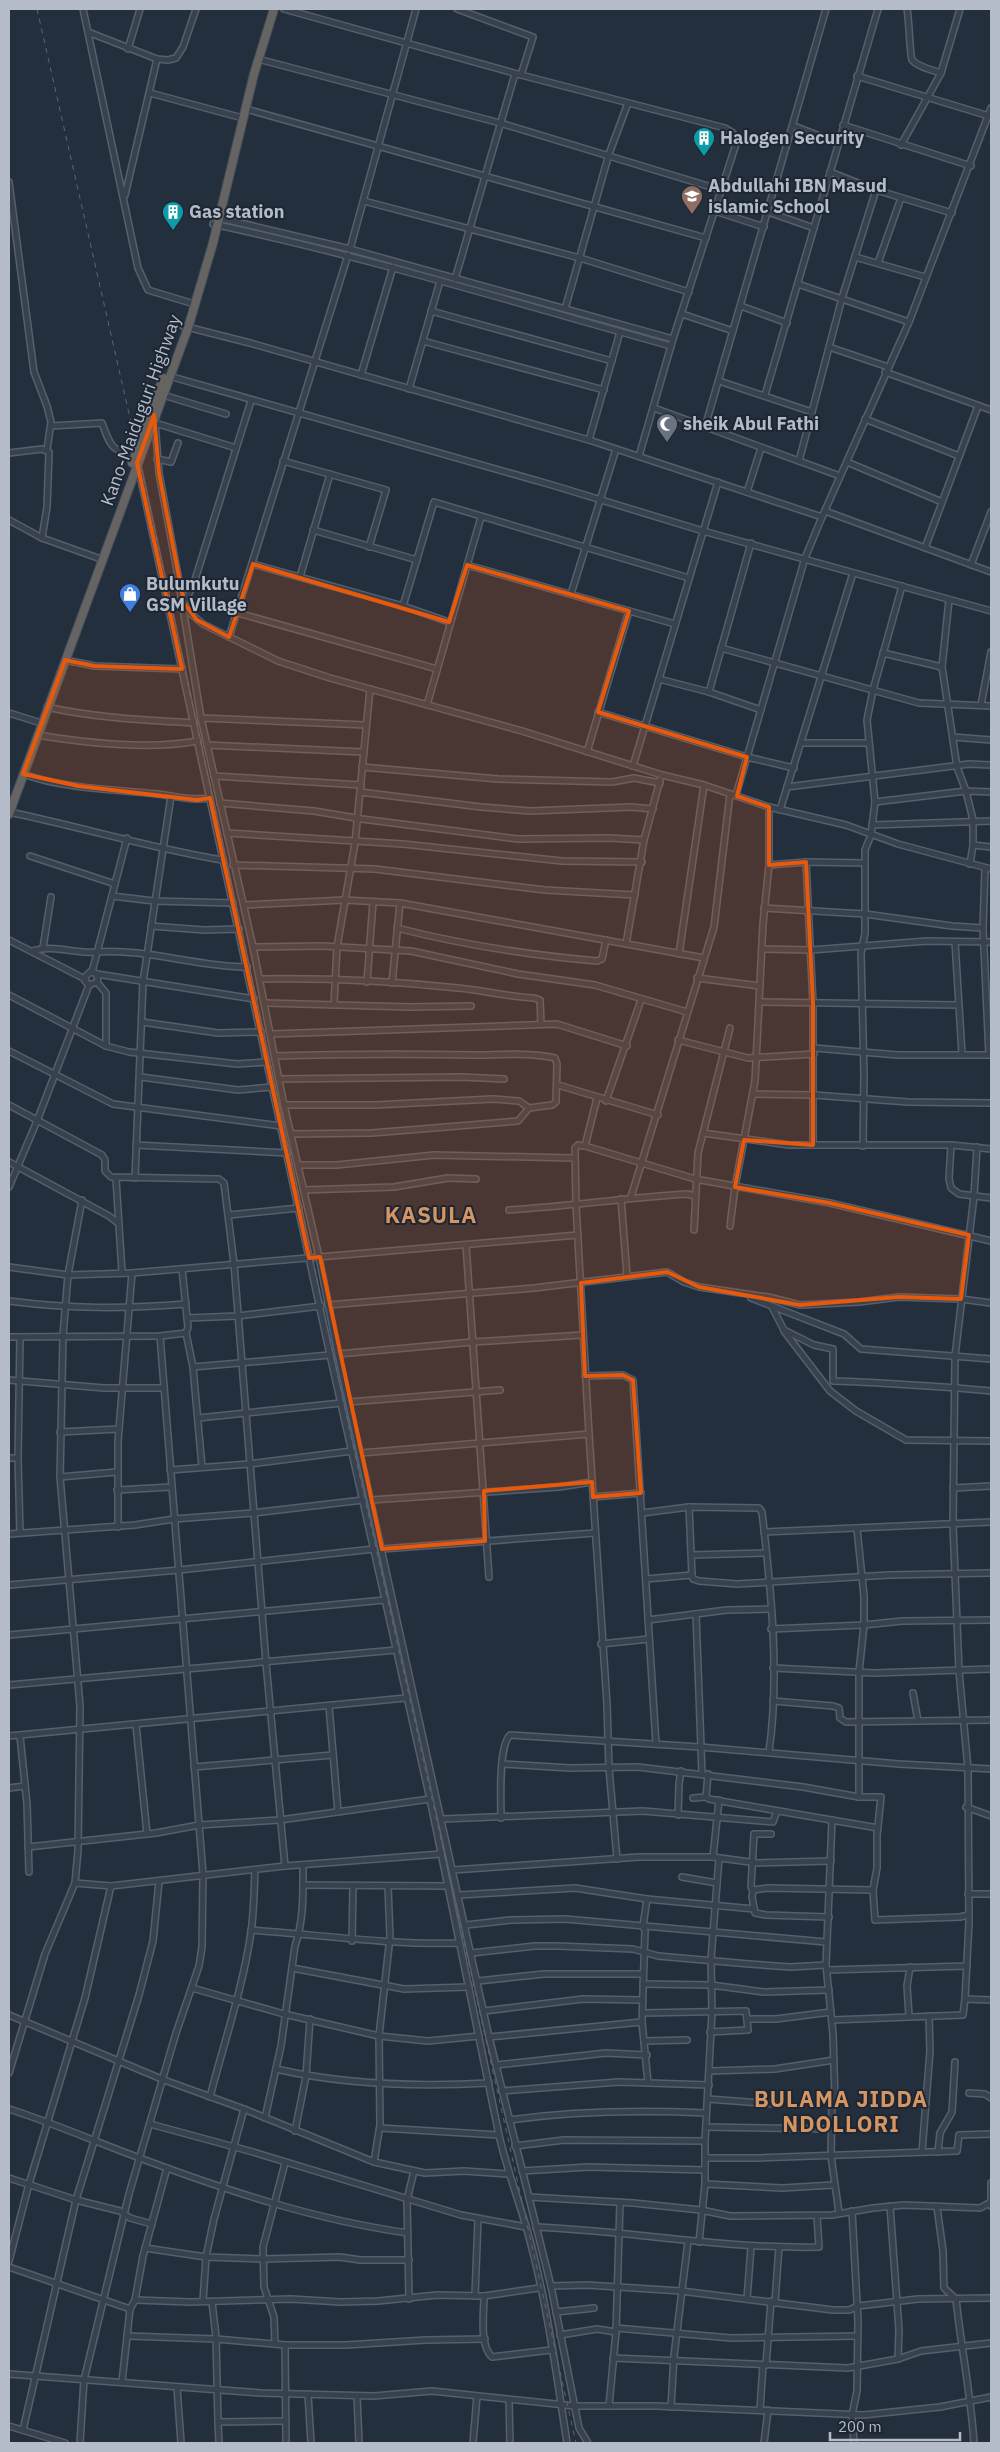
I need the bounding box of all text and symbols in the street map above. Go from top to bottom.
building icon: Halogen Security [692,126,716,157]
place label: Halogen Security [720,126,864,149]
place label: Abdullahi IBN Masud islamic School [708,174,887,218]
school or university icon: Abdullahi IBN Masud islamic School [680,184,704,215]
building icon: Gas station [161,200,185,231]
place label: Gas station [189,200,284,223]
street label: Kano-Maiduguri Highway [95,311,186,509]
mosque icon: sheik Abul Fathi [655,412,679,443]
place label: sheik Abul Fathi [683,412,819,435]
place label: Bulumkutu GSM Village [146,572,247,616]
shop icon: Bulumkutu GSM Village [118,582,142,613]
district label: KASULA [385,1200,477,1229]
district label: BULAMA JIDDA NDOLLORI [754,2084,928,2138]
scale bar [830,2410,960,2442]
text: 200 m [838,2417,882,2436]

